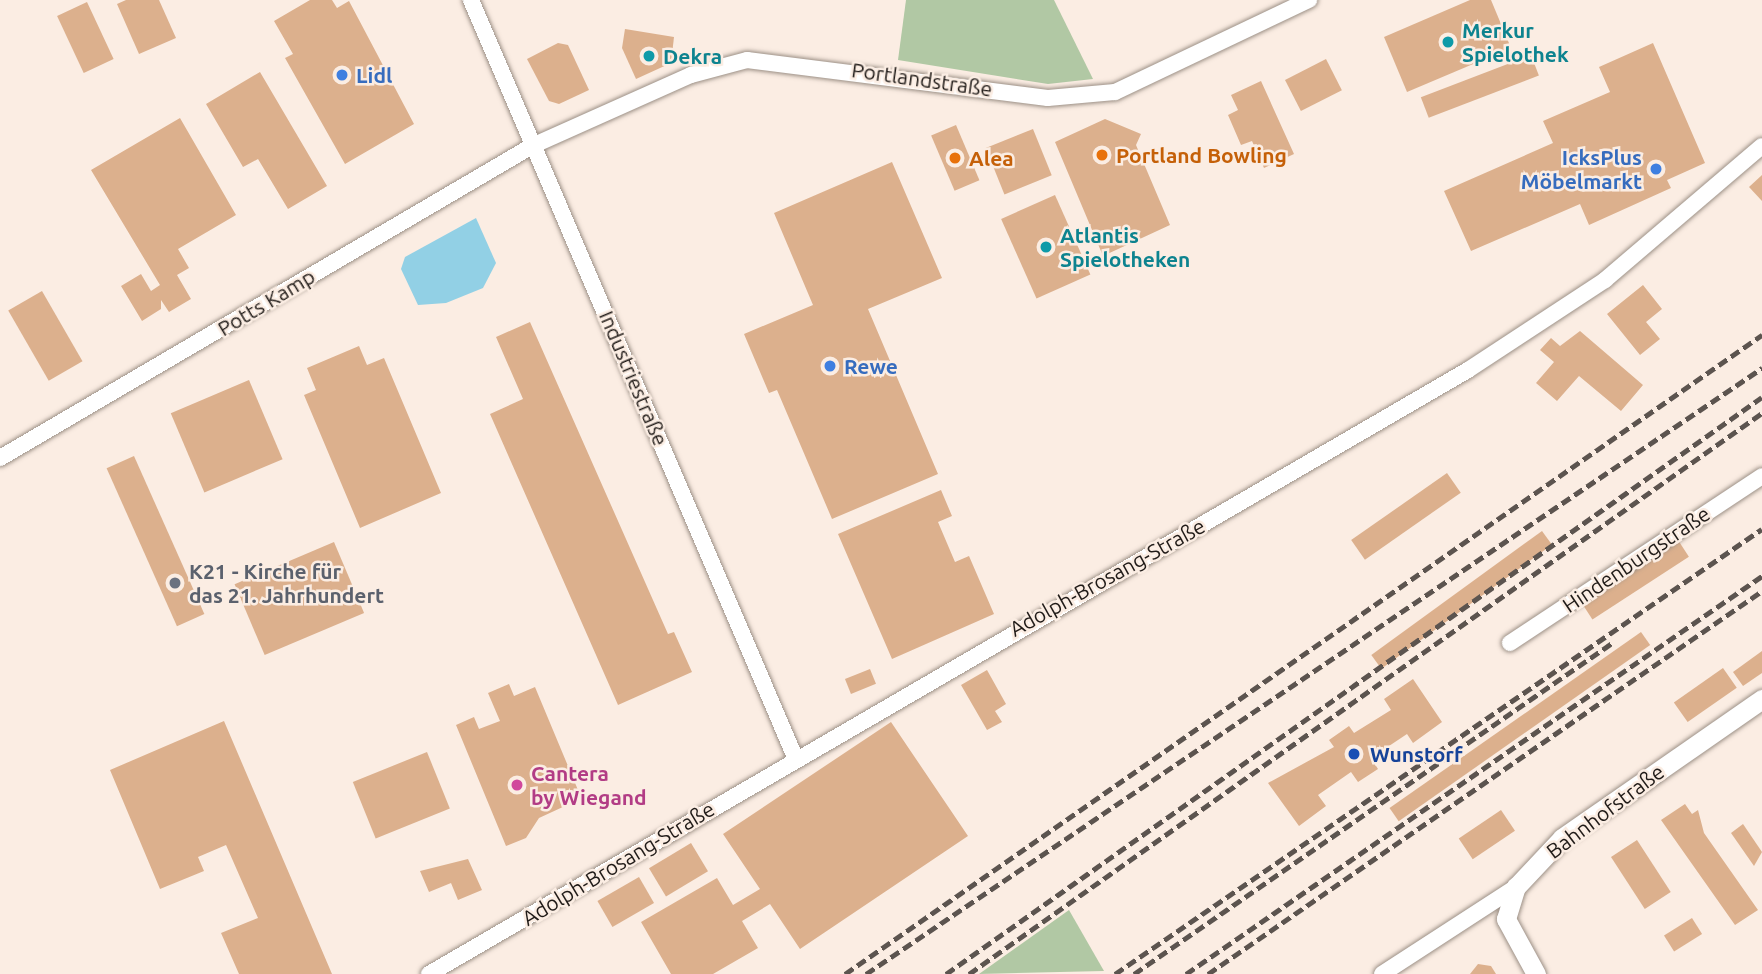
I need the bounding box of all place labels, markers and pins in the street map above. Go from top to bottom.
place label: Merkur Spielothek [1462,17,1569,67]
marker: Merkur Spielothek [1440,34,1456,50]
place label: Dekra [663,43,722,69]
marker: Dekra [641,48,657,64]
place label: Lidl [356,62,392,88]
marker: Lidl [334,67,350,83]
place label: Portland Bowling [1116,142,1287,168]
place label: IcksPlus Möbelmarkt [1521,144,1642,194]
place label: Alea [969,145,1014,171]
marker: Portland Bowling [1094,147,1110,163]
marker: Alea [947,150,963,166]
marker: IcksPlus Möbelmarkt [1648,161,1664,177]
place label: Atlantis Spielotheken [1060,222,1190,272]
marker: Atlantis Spielotheken [1038,239,1054,255]
place label: Rewe [844,353,898,379]
marker: Rewe [822,358,838,374]
place label: K21 - Kirche für das 21. Jahrhundert [189,558,384,608]
marker: K21 - Kirche für das 21. Jahrhundert [167,575,183,591]
place label: Wunstorf [1370,741,1463,767]
marker: Wunstorf [1344,744,1364,764]
place label: Cantera by Wiegand [531,760,647,810]
marker: Cantera by Wiegand [509,777,525,793]

